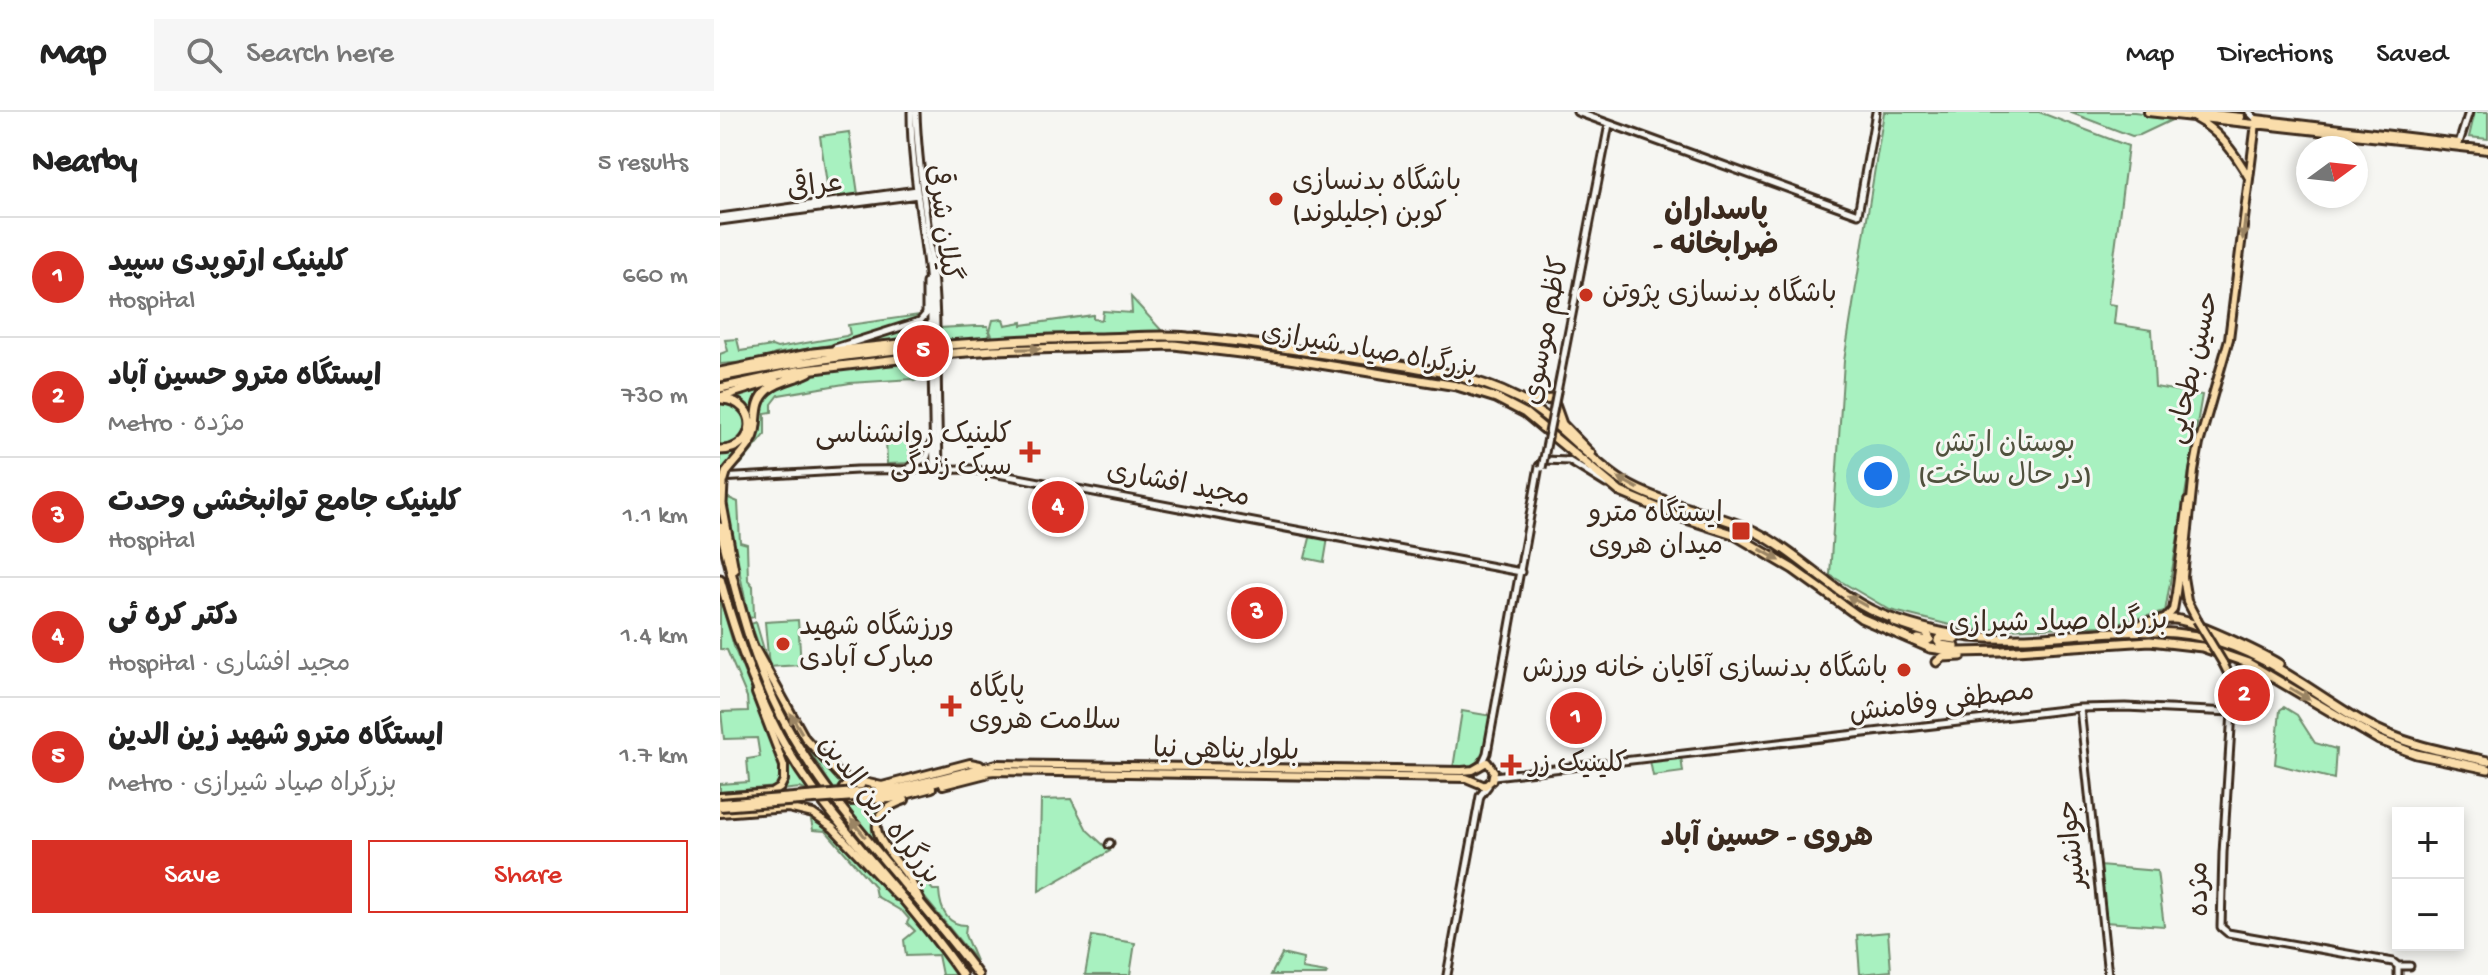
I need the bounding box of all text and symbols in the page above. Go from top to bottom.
search box [154,19,714,91]
text: Map [40,33,106,77]
icon: search [182,33,226,77]
text: Search here [246,38,394,73]
text: Map [2126,39,2174,72]
text: Directions [2218,39,2332,72]
text: Saved [2376,39,2448,72]
north arrow [2296,136,2368,208]
text: Nearby [32,144,137,184]
text: 5 results [598,149,688,180]
street label: گیلان شرقی [917,162,969,283]
street label: عراقی [785,163,845,208]
place label: باشگاه بدنسازی کوبن (جلیلوند) [1292,163,1461,232]
marker: باشگاه بدنسازی کوبن (جلیلوند) [1267,190,1285,208]
district label: پاسداران - ضرابخانه [1653,196,1779,265]
one-way arrow [2237,216,2250,241]
text: کلینیک ارتوپدی سپید [108,247,348,282]
street label: کاظم موسوی [1517,254,1580,408]
text: 1 [53,262,63,293]
text: 660 m [622,262,688,293]
place label: باشگاه بدنسازی پژوتن [1602,275,1837,312]
marker: باشگاه بدنسازی پژوتن [1577,286,1595,304]
text: Hospital [108,287,195,318]
street label: حسین بطحایی [2161,288,2229,448]
street label: بزرگراه صیاد شیرازی [1258,313,1480,387]
pin: 5 [897,321,949,381]
one-way arrow [1017,342,1042,355]
text: ایستگاه مترو حسین آباد [108,361,381,396]
text: 2 [52,382,64,413]
text: 730 m [622,382,688,413]
text: Metro · مژده [108,410,245,441]
place label: کلینیک روانشناسی سبک زندگی [815,420,1012,485]
park label: بوستان ارتش (در حال ساخت) [1918,429,2092,494]
marker: کلینیک روانشناسی سبک زندگی [1019,441,1041,463]
street label: مجید افشاری [1104,456,1252,516]
your location [1858,456,1898,496]
one-way arrow [1617,476,1639,490]
pin: 4 [1032,477,1084,537]
text: کلینیک جامع توانبخشی وحدت [108,487,462,522]
place label: ایستگاه مترو میدان هروی [1587,495,1723,564]
text: 3 [51,502,65,533]
text: 1.1 km [623,502,688,533]
marker: ایستگاه مترو میدان هروی [1730,520,1752,542]
text: Hospital [108,527,195,558]
one-way arrow [1759,548,1781,562]
pin: 3 [1231,583,1283,643]
one-way arrow [1846,595,1868,609]
text: دکتر کره ئی [108,601,238,636]
street label: بزرگراه صیاد شیرازی [1948,602,2168,642]
place label: ورزشگاه شهید مبارک آبادی [799,608,954,677]
text: 4 [52,622,64,653]
text: 1.4 km [621,622,688,653]
marker: ورزشگاه شهید مبارک آبادی [774,635,792,653]
text: Hospital · مجید افشاری [108,650,350,681]
place label: باشگاه بدنسازی آقایان خانه ورزش [1522,650,1888,687]
marker: باشگاه بدنسازی آقایان خانه ورزش [1895,661,1913,679]
pin: 2 [2218,665,2270,725]
place label: پایگاه سلامت هروی [969,670,1121,739]
street label: مصطفی وفامنش [1847,676,2037,732]
one-way arrow [2289,687,2311,701]
pin: 1 [1550,688,1602,748]
marker: پایگاه سلامت هروی [940,695,962,717]
one-way arrow [789,711,803,734]
text: ایستگاه مترو شهید زین الدین [108,721,443,756]
street label: بزرگراه زین الدین [809,727,950,892]
street label: بلوار پناهی نیا [1153,734,1299,770]
text: 5 [51,742,65,773]
text: 1.7 km [620,742,688,773]
place label: کلینیک زر [1527,749,1628,782]
marker: کلینیک زر [1500,754,1522,776]
text: Metro · بزرگراه صیاد شیرازی [108,770,397,801]
street label: جوانشیر [2053,798,2095,892]
map controls [2392,807,2464,951]
button: + [2392,807,2464,879]
one-way arrow [850,818,866,838]
district label: هروی - حسین آباد [1661,819,1873,857]
button: Save [32,840,352,913]
button: Share [368,840,688,913]
street label: مژده [2184,861,2218,917]
button: − [2392,879,2464,951]

